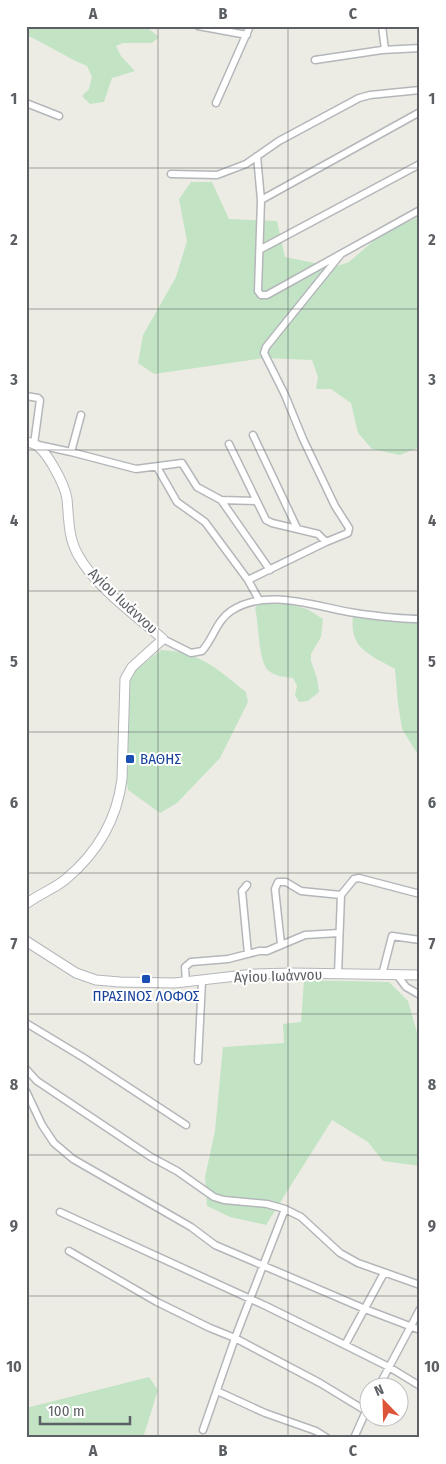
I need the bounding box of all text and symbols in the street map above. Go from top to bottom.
text: A [88,4,98,23]
text: B [219,4,228,23]
text: C [349,4,358,23]
text: 1 [11,89,17,108]
text: 1 [429,89,435,108]
text: 2 [9,230,18,249]
text: 2 [427,230,436,249]
text: 3 [9,370,18,389]
text: 3 [427,370,436,389]
text: 4 [10,511,18,530]
text: 4 [428,511,436,530]
street label: Αγίου Ιωάννου [84,564,162,638]
text: 5 [10,652,18,671]
text: 5 [428,652,436,671]
place label: ΒΑΘΗΣ [140,750,181,768]
marker: ΒΑΘΗΣ [124,753,136,765]
text: 6 [10,793,18,812]
text: 6 [428,793,436,812]
text: 7 [11,934,18,953]
text: 7 [429,934,436,953]
street label: Αγίου Ιωάννου [233,965,323,987]
marker: ΠΡΑΣΙΝΟΣ ΛΟΦΟΣ [140,973,152,985]
place label: ΠΡΑΣΙΝΟΣ ΛΟΦΟΣ [92,987,200,1005]
text: 8 [10,1075,19,1094]
text: 8 [428,1075,437,1094]
text: 9 [10,1216,18,1235]
text: 9 [428,1216,436,1235]
text: 10 [6,1357,22,1376]
text: 10 [424,1357,440,1376]
north arrow [358,1376,408,1426]
text: N [372,1381,386,1400]
scale bar [40,1394,130,1426]
text: 100 m [48,1402,85,1420]
text: A [88,1441,98,1460]
text: B [219,1441,228,1460]
text: C [349,1441,358,1460]

